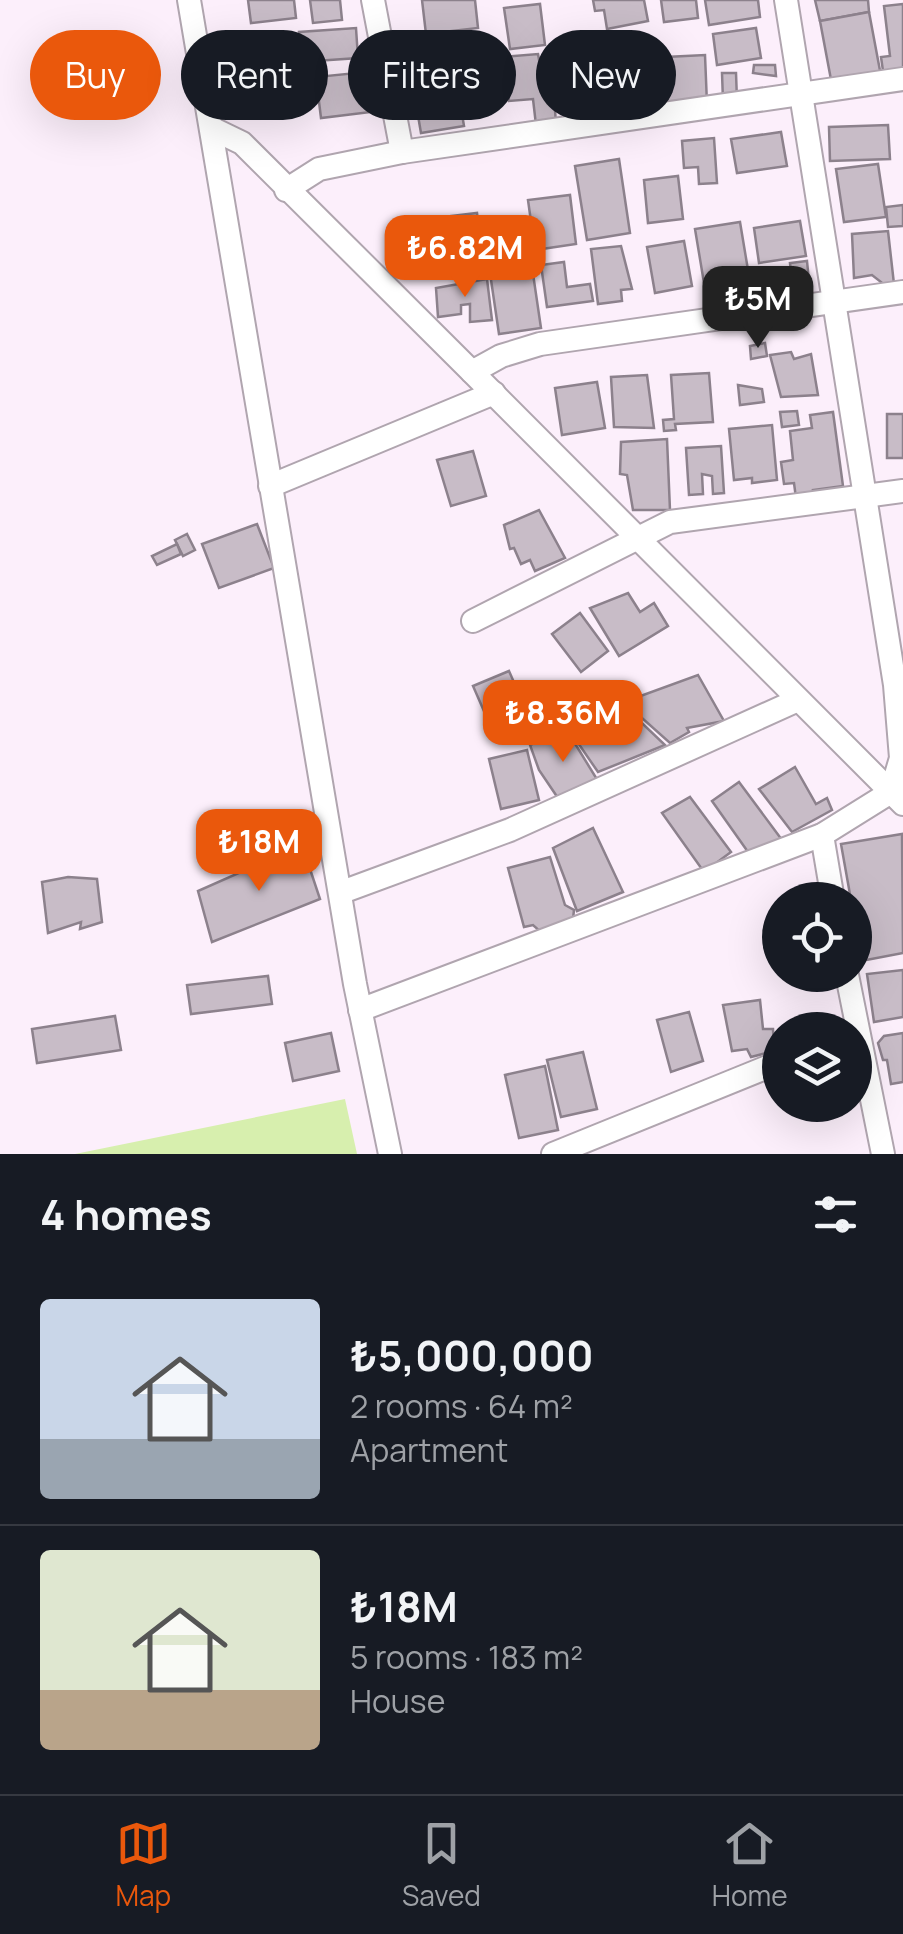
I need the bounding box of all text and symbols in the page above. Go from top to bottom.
chip: Buy [30,30,161,120]
chip: Rent [181,30,328,120]
chip: Filters [348,30,516,120]
chip: New [536,30,676,120]
pin: ₺6.82M [384,215,546,300]
text: ₺6.82M [407,225,523,269]
pin: ₺5M [710,266,806,351]
text: ₺5M [724,276,792,320]
pin: ₺8.36M [482,680,644,765]
text: ₺8.36M [505,690,621,734]
pin: ₺18M [200,809,318,894]
text: ₺18M [218,819,300,863]
map controls [762,882,872,1122]
button: locate [762,882,872,992]
button: layers [762,1012,872,1122]
text: 4 homes [40,1185,212,1243]
icon: filters [808,1187,863,1242]
text: ₺5,000,000 [350,1326,594,1384]
icon: home [120,1339,240,1459]
text: 2 rooms · 64 m² [350,1384,573,1428]
text: Apartment [350,1428,508,1472]
text: ₺18M [350,1577,458,1635]
icon: home [120,1590,240,1710]
text: 5 rooms · 183 m² [350,1635,583,1679]
text: House [350,1679,445,1723]
tab: Map [115,1816,171,1914]
tab: Saved [402,1816,481,1914]
tab: Home [712,1816,788,1914]

